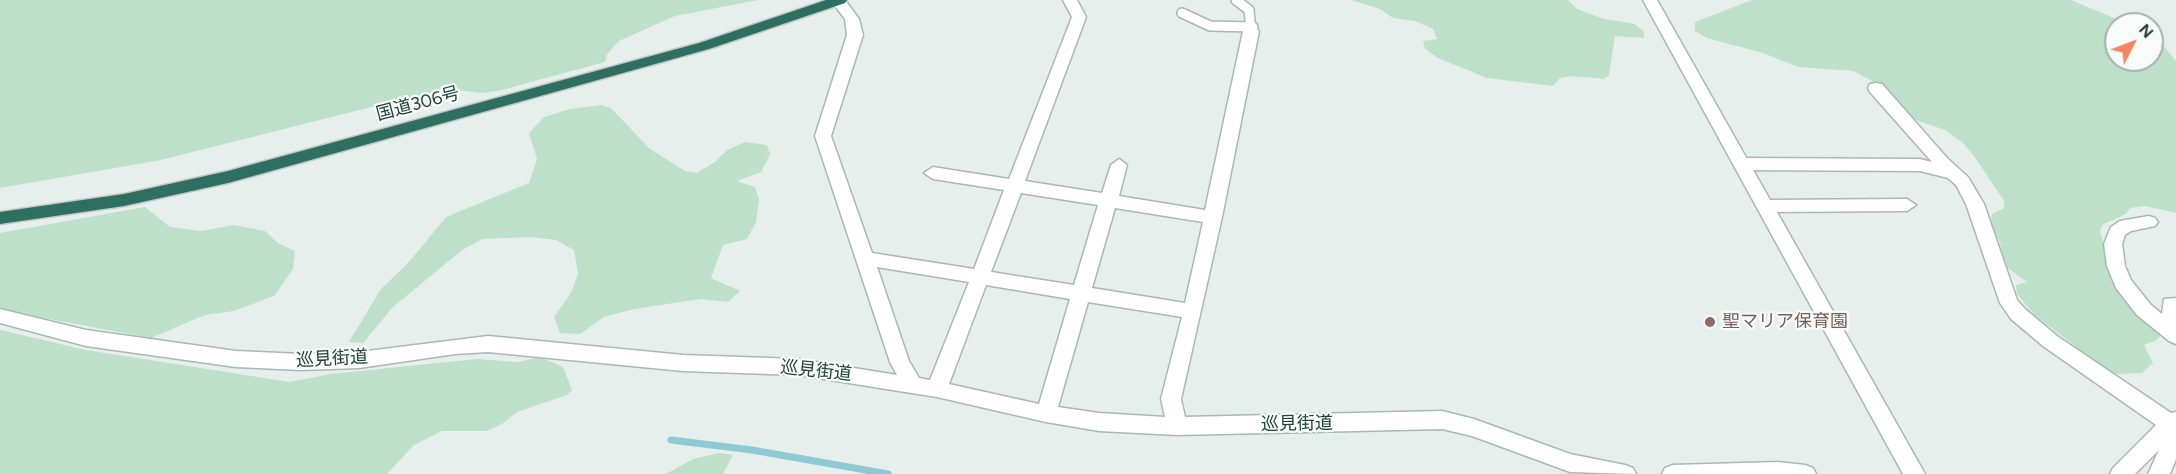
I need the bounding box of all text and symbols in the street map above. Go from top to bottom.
north arrow [2104,12,2164,72]
text: N [2135,20,2157,42]
street label: 国道306号 [374,83,462,125]
place label: 聖マリア保育園 [1722,311,1848,333]
marker: 聖マリア保育園 [1703,315,1717,329]
street label: 巡見街道 [295,346,369,372]
street label: 巡見街道 [779,356,853,386]
street label: 巡見街道 [1261,413,1333,435]

